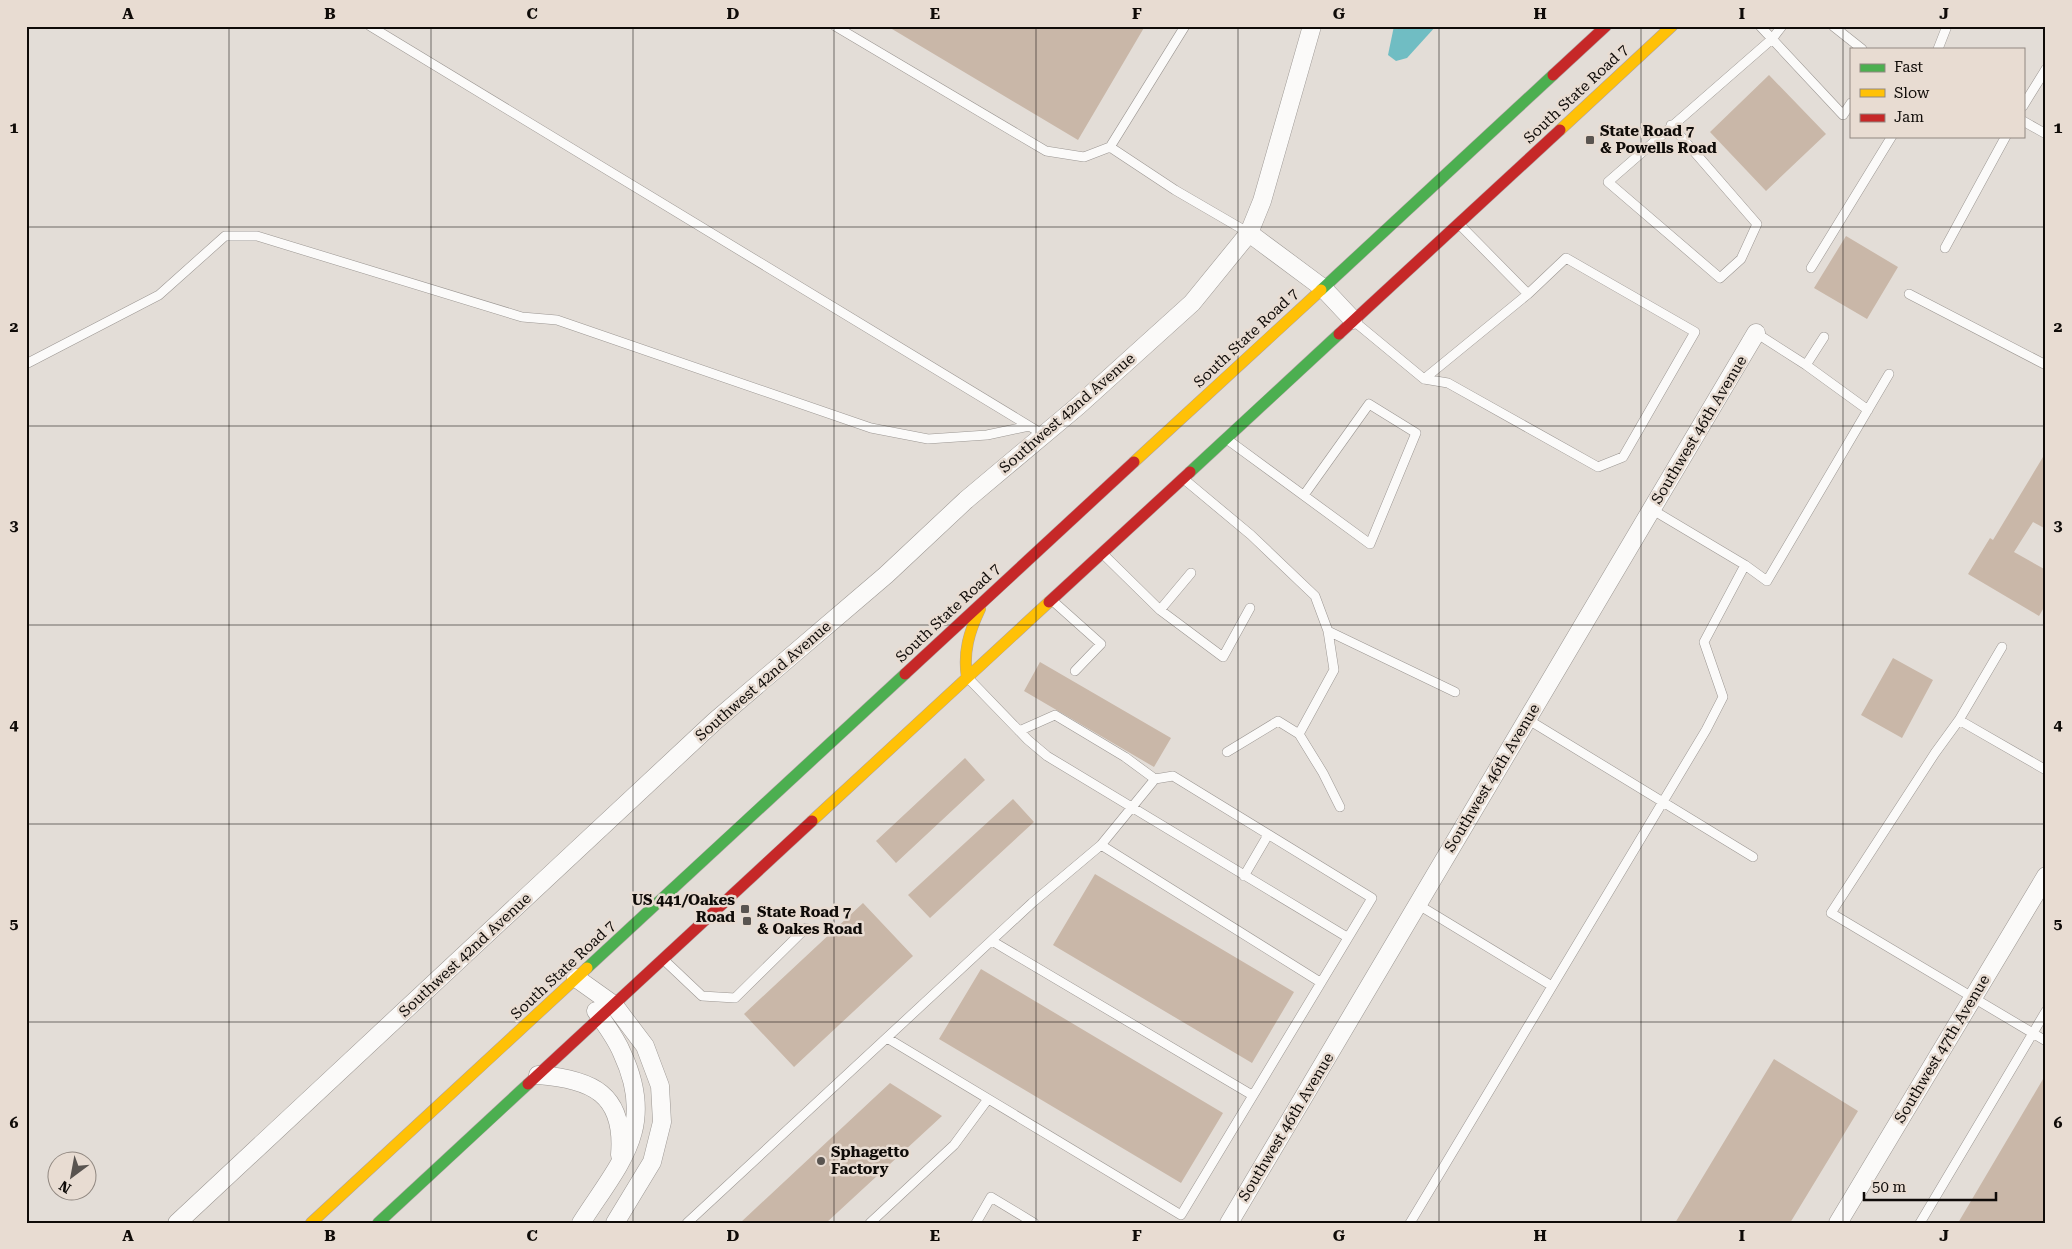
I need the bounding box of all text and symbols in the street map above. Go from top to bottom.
text: A [122,4,134,23]
text: B [324,4,336,23]
text: C [526,4,538,23]
text: D [727,4,740,23]
text: E [930,4,940,23]
text: F [1132,4,1142,23]
text: G [1333,4,1346,23]
text: H [1533,4,1547,23]
text: I [1739,4,1745,23]
text: J [1939,4,1949,23]
street label: South State Road 7 [1520,41,1632,147]
legend [1850,48,2024,138]
text: Fast [1894,58,1924,76]
text: Slow [1894,84,1930,102]
text: Jam [1894,108,1924,126]
text: 1 [10,118,19,137]
text: 1 [2054,118,2063,137]
place label: State Road 7 & Powells Road [1600,122,1717,157]
marker: State Road 7 & Powells Road [1584,134,1596,146]
street label: South State Road 7 [1190,285,1302,391]
text: 2 [10,317,19,336]
text: 2 [2054,317,2063,336]
street label: Southwest 42nd Avenue [996,349,1138,477]
street label: Southwest 46th Avenue [1648,353,1750,507]
text: 3 [10,516,19,535]
text: 3 [2054,516,2063,535]
street label: South State Road 7 [892,560,1004,666]
street label: Southwest 42nd Avenue [692,617,834,745]
street label: Southwest 46th Avenue [1441,701,1543,855]
text: 4 [10,715,19,734]
text: 4 [2054,715,2063,734]
street label: Southwest 42nd Avenue [395,889,535,1021]
place label: US 441/Oakes Road [632,891,735,926]
marker: US 441/Oakes Road [739,903,751,915]
place label: State Road 7 & Oakes Road [757,903,863,938]
text: 5 [10,914,19,933]
text: 5 [2054,914,2063,933]
marker: State Road 7 & Oakes Road [741,915,753,927]
street label: South State Road 7 [507,917,619,1023]
street label: Southwest 47th Avenue [1891,972,1993,1126]
street label: Southwest 46th Avenue [1235,1050,1337,1204]
text: 6 [10,1113,19,1132]
text: 6 [2054,1113,2063,1132]
place label: Sphagetto Factory [831,1143,910,1178]
north arrow [48,1152,98,1202]
marker: Sphagetto Factory [815,1155,827,1167]
scale bar [1864,1169,1997,1201]
text: N [56,1177,74,1197]
text: 50 m [1872,1178,1907,1196]
text: A [122,1226,134,1245]
text: B [324,1226,336,1245]
text: C [526,1226,538,1245]
text: D [727,1226,740,1245]
text: E [930,1226,940,1245]
text: F [1132,1226,1142,1245]
text: G [1333,1226,1346,1245]
text: H [1533,1226,1547,1245]
text: I [1739,1226,1745,1245]
text: J [1939,1226,1949,1245]

